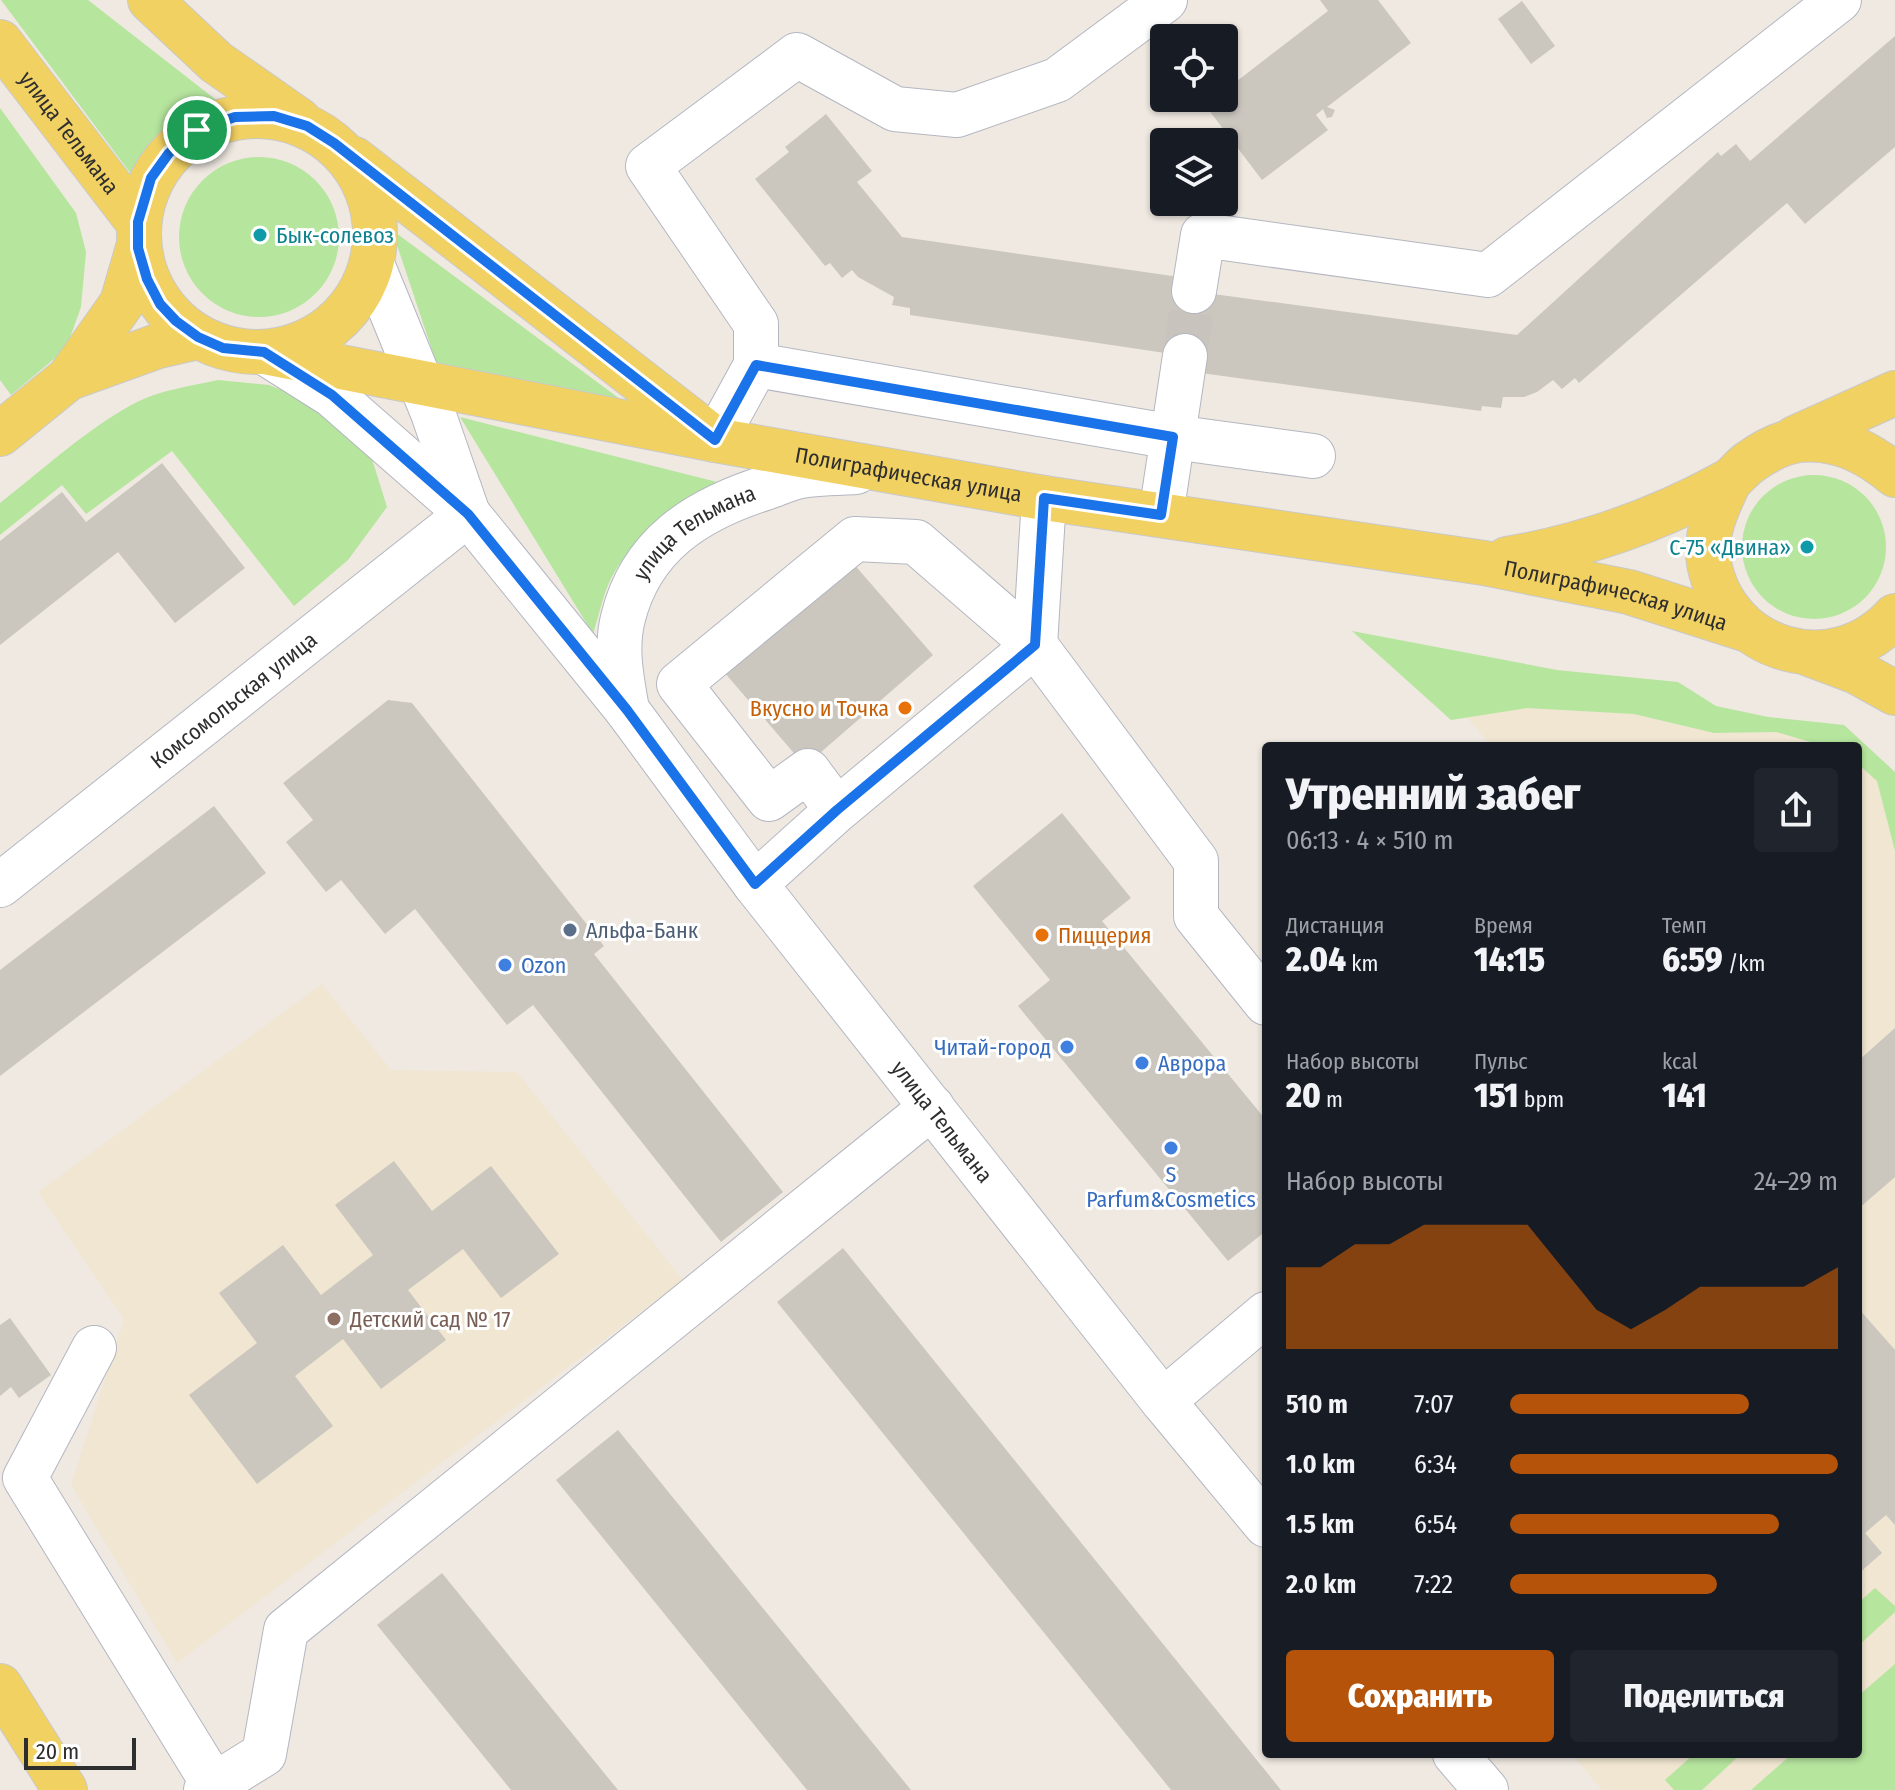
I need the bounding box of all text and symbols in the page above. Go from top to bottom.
map controls [1150,24,1238,216]
button: locate [1150,24,1238,112]
street label: улица Тельмана [13,66,125,200]
pin [163,96,231,164]
icon: arrive [175,108,219,152]
button: layers [1150,128,1238,216]
place label: Бык-солевоз [276,222,394,249]
marker: Бык-солевоз [251,226,269,244]
street label: Полиграфическая улица [793,441,1024,508]
street label: улица Тельмана [627,479,759,585]
place label: С-75 «Двина» [1669,534,1791,561]
marker: С-75 «Двина» [1798,538,1816,556]
street label: Полиграфическая улица [1502,554,1731,637]
street label: Комсомольская улица [145,626,322,774]
place label: Вкусно и Точка [750,695,889,722]
marker: Вкусно и Точка [896,699,914,717]
text: Утренний забег [1286,768,1581,821]
button: share [1754,768,1838,852]
text: 06:13 · 4 × 510 m [1286,825,1454,856]
text: Дистанция [1286,912,1385,939]
text: Время [1474,912,1533,939]
text: Темп [1662,912,1707,939]
place label: Альфа-Банк [586,917,699,944]
marker: Альфа-Банк [561,921,579,939]
place label: Пиццерия [1058,922,1151,949]
marker: Пиццерия [1033,926,1051,944]
text: 2.04 [1286,939,1346,980]
text: 14:15 [1474,939,1545,980]
text: 6:59 [1662,939,1723,980]
text: km [1346,950,1378,977]
text: /km [1723,950,1765,977]
place label: Ozon [521,952,566,979]
marker: Ozon [496,956,514,974]
place label: Читай-город [935,1034,1051,1061]
marker: Читай-город [1058,1038,1076,1056]
text: Набор высоты [1286,1048,1419,1075]
text: Пульс [1474,1048,1528,1075]
text: kcal [1662,1048,1698,1075]
place label: Аврора [1158,1050,1226,1077]
marker: Аврора [1133,1054,1151,1072]
street label: улица Тельмана [885,1055,998,1188]
text: 20 [1286,1075,1321,1116]
text: 151 [1474,1075,1519,1116]
text: 141 [1662,1075,1707,1116]
text: m [1321,1086,1343,1113]
text: bpm [1519,1086,1564,1113]
marker: S Parfum&Cosmetics [1162,1139,1180,1157]
place label: S Parfum&Cosmetics [1086,1161,1256,1213]
text: Набор высоты [1286,1166,1444,1197]
text: 24–29 m [1754,1166,1838,1197]
place label: Детский сад № 17 [349,1306,511,1333]
marker: Детский сад № 17 [325,1310,343,1328]
text: 510 m [1286,1389,1348,1420]
text: 7:07 [1414,1389,1454,1420]
text: 1.0 km [1286,1449,1355,1480]
text: 6:34 [1414,1449,1457,1480]
text: 1.5 km [1286,1509,1354,1540]
text: 6:54 [1414,1509,1457,1540]
text: 2.0 km [1286,1569,1356,1600]
text: 7:22 [1414,1569,1453,1600]
button: Сохранить [1286,1650,1554,1742]
button: Поделиться [1570,1650,1838,1742]
scale bar [24,1734,136,1770]
text: 20 m [36,1738,79,1765]

